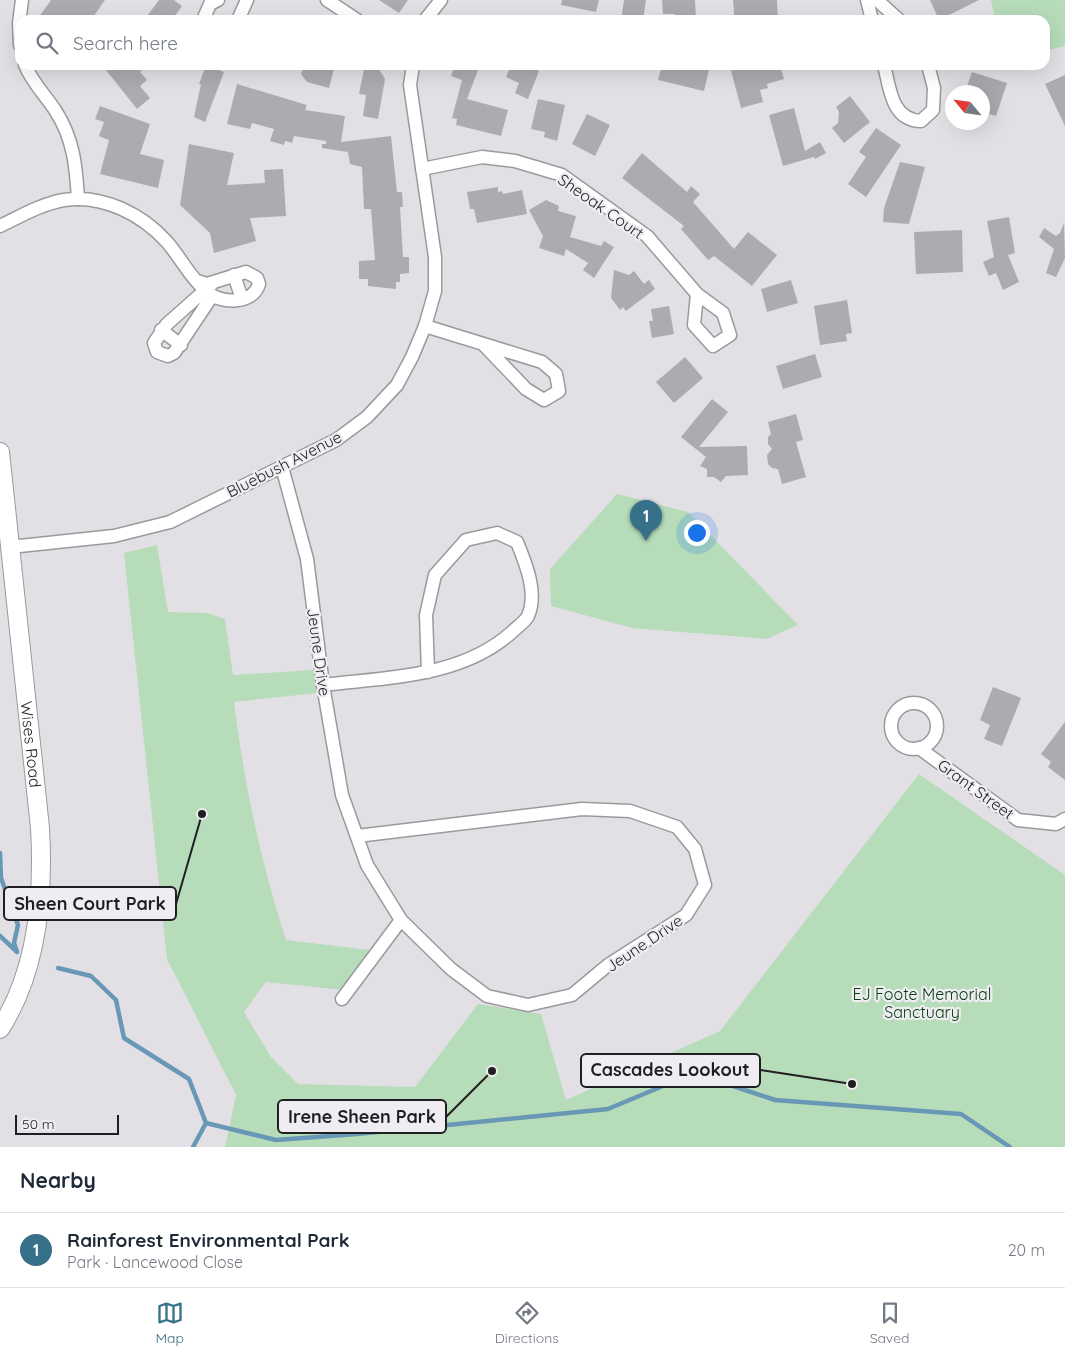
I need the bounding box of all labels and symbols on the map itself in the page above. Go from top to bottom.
north arrow [945,85,990,130]
street label: Sheoak Court [554,169,648,243]
street label: Bluebush Avenue [223,426,345,502]
pin: 1 [630,500,662,541]
your location [684,520,710,546]
street label: Jeune Drive [303,607,335,697]
street label: Wises Road [17,700,46,789]
street label: Grant Street [934,755,1018,823]
callout: Sheen Court Park [4,887,176,920]
text: Sheen Court Park [14,892,166,915]
street label: Jeune Drive [602,910,686,976]
park label: EJ Foote Memorial Sanctuary [853,984,991,1022]
callout: Cascades Lookout [581,1054,760,1087]
text: Cascades Lookout [590,1058,750,1081]
callout: Irene Sheen Park [278,1100,446,1133]
text: Irene Sheen Park [288,1105,436,1128]
scale bar [15,1112,119,1135]

